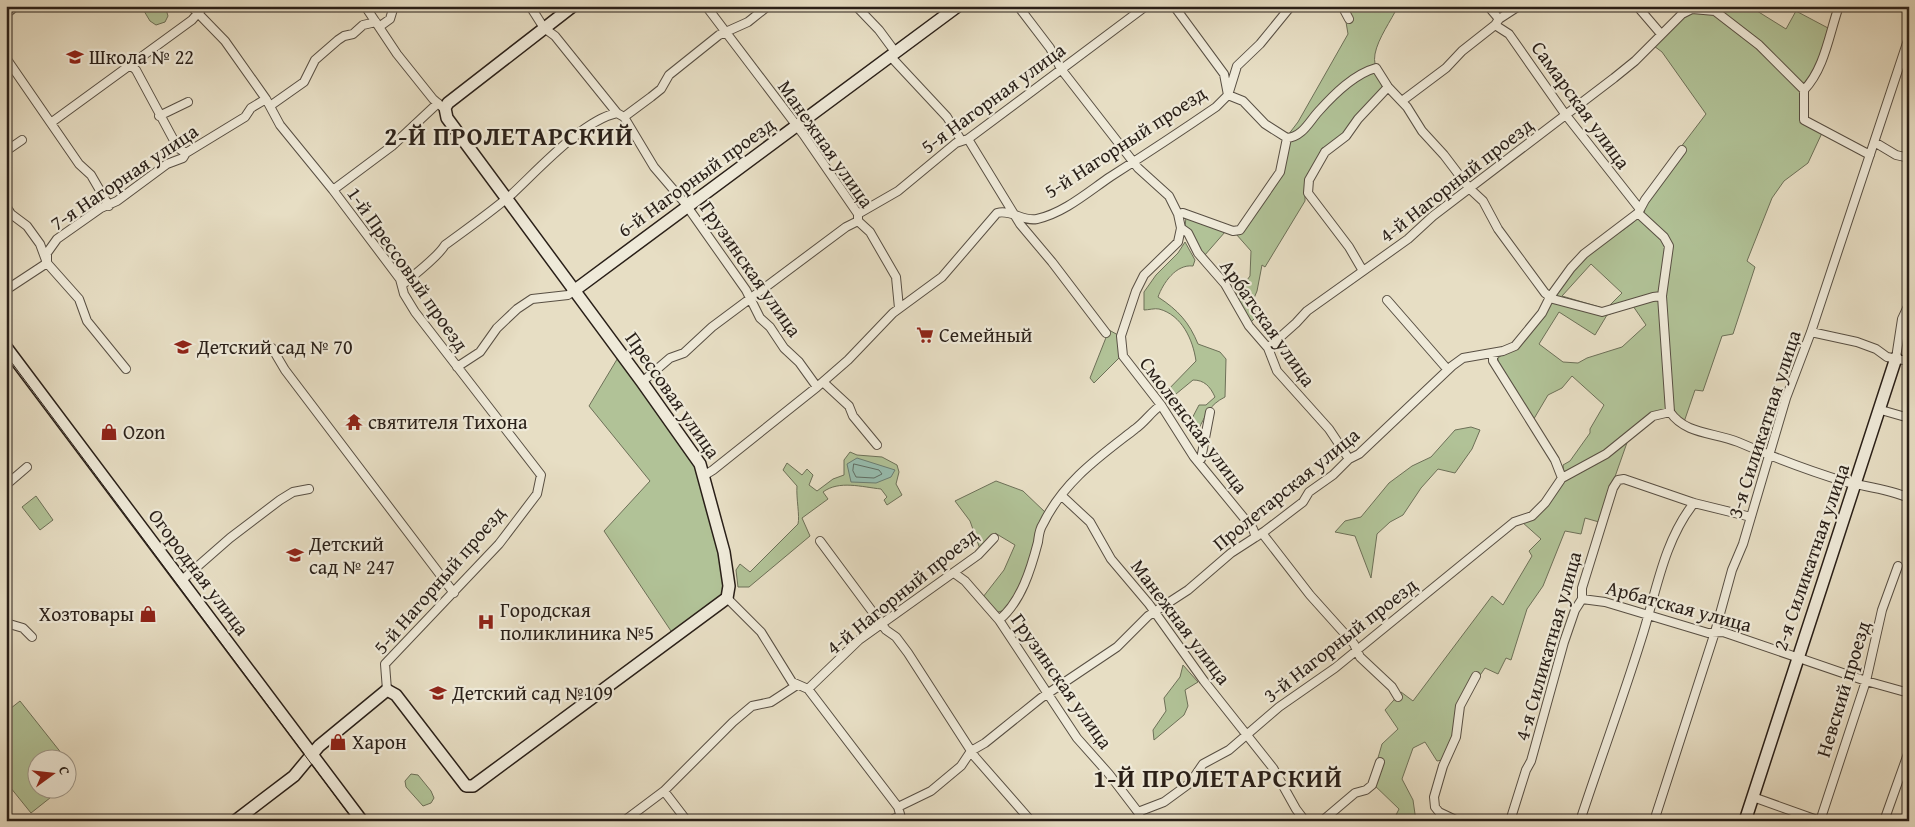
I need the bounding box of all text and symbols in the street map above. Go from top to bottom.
street label: 5-я Нагорная улица [914,35,1072,160]
street label: Самарская улица [1525,35,1638,175]
place label: Школа № 22 [89,42,194,71]
school or university icon: Школа № 22 [65,47,85,67]
street label: Манежная улица [771,74,882,214]
street label: 5-й Нагорный проезд [1038,78,1212,205]
street label: 6-й Нагорный проезд [611,109,780,244]
street label: 4-й Нагорный проезд [1373,110,1539,249]
street label: 7-я Нагорная улица [44,116,204,237]
district label: 2-Й ПРОЛЕТАРСКИЙ [384,118,634,154]
street label: 1-й Прессовый проезд [341,180,476,357]
street label: Грузинская улица [694,195,810,343]
street label: Арбатская улица [1214,253,1323,393]
place label: Семейный [939,320,1032,349]
street label: Прессовая улица [619,325,728,464]
supermarket icon: Семейный [915,325,935,345]
street label: 3-я Силикатная улица [1719,326,1808,522]
place label: Детский сад № 70 [196,332,353,361]
school or university icon: Детский сад № 70 [173,337,193,357]
street label: Смоленская улица [1133,350,1256,500]
place label: святителя Тихона [368,407,528,436]
temple icon: святителя Тихона [344,412,364,432]
place label: Ozon [123,417,165,446]
street label: Пролетарская улица [1206,420,1366,557]
shop icon: Ozon [99,422,119,442]
street label: 2-я Силикатная улица [1765,459,1856,654]
street label: 5-й Нагорный проезд [366,499,511,660]
street label: Огородная улица [142,502,257,642]
street label: 4-й Нагорный проезд [819,520,984,661]
place label: Детский сад № 247 [308,529,395,581]
school or university icon: Детский сад № 247 [285,545,305,565]
street label: 4-я Силикатная улица [1507,547,1589,744]
street label: Манежная улица [1125,553,1239,691]
street label: 3-й Нагорный проезд [1257,570,1423,709]
street label: Арбатская улица [1603,572,1756,639]
place label: Городская поликлиника №5 [500,595,654,647]
place label: Хозтовары [39,599,134,628]
shop icon: Хозтовары [138,604,158,624]
street label: Грузинская улица [1005,607,1121,755]
hospital icon: Городская поликлиника №5 [476,612,496,632]
street label: Невский проезд [1808,617,1877,761]
place label: Детский сад №109 [451,678,613,707]
school or university icon: Детский сад №109 [428,683,448,703]
place label: Харон [352,727,407,756]
shop icon: Харон [328,732,348,752]
north arrow [28,750,78,800]
district label: 1-Й ПРОЛЕТАРСКИЙ [1093,760,1343,796]
text: С [54,764,75,777]

